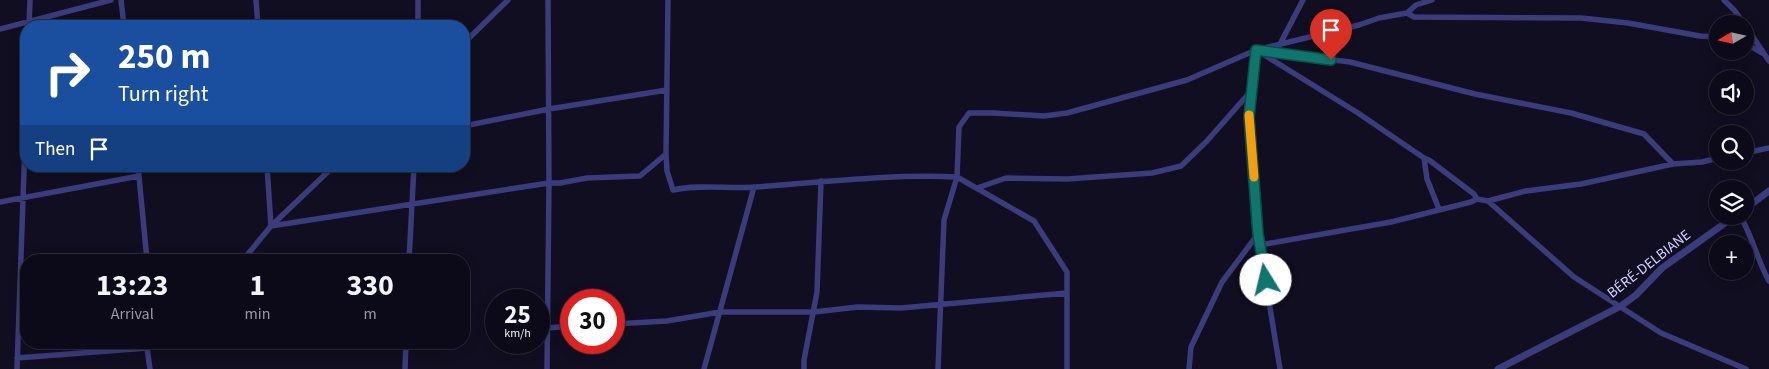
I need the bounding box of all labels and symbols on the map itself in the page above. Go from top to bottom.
pin [1310,9,1352,60]
north arrow [1709,15,1754,60]
street label: BÉRÉ-DELBIANE [1603,225,1695,303]
position arrow [1239,253,1291,305]
speed limit sign: 30 [560,289,625,354]

